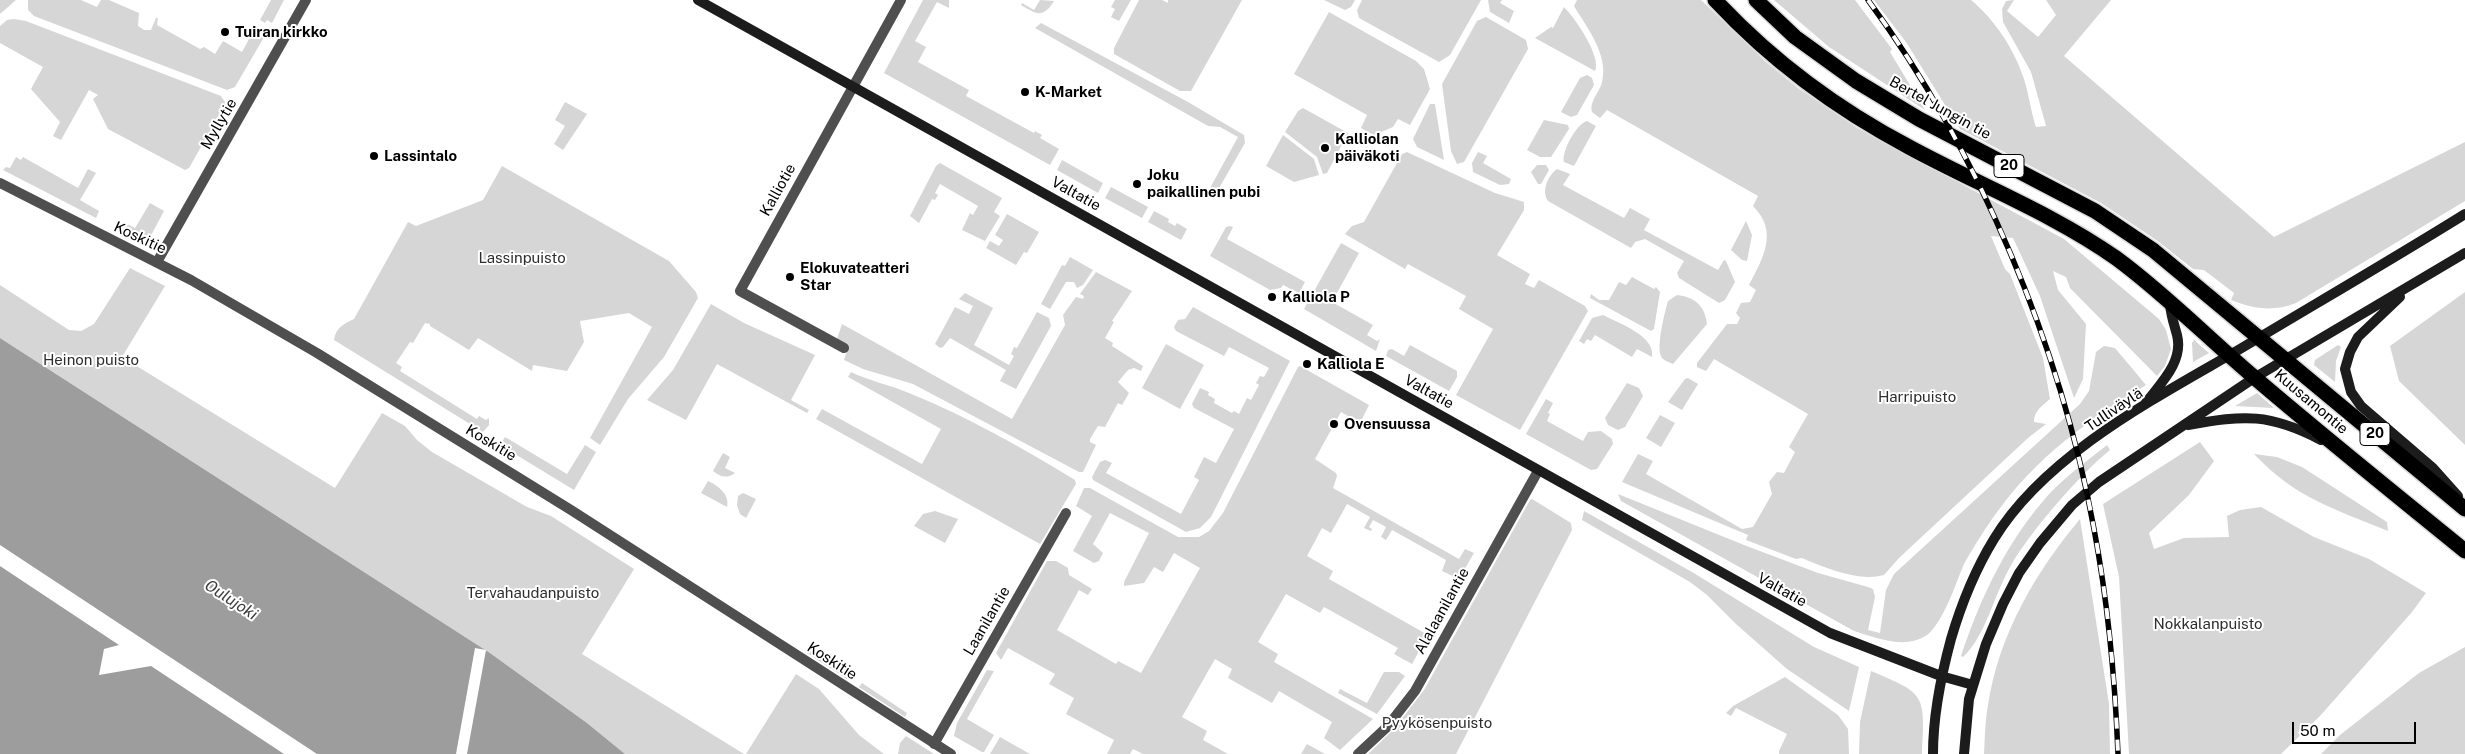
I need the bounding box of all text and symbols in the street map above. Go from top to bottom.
place label: Tuiran kirkko [235,23,328,41]
marker: Tuiran kirkko [219,26,231,38]
street label: Bertel Jungin tie [1886,73,1994,143]
place label: K-Market [1035,83,1102,101]
marker: K-Market [1019,86,1031,98]
street label: Myllytie [197,95,241,153]
place label: Kalliolan päiväkoti [1335,130,1400,165]
marker: Kalliolan päiväkoti [1319,142,1331,154]
place label: Lassintalo [384,147,457,165]
marker: Lassintalo [368,150,380,162]
road number: 20 [1994,154,2024,178]
street label: Kalliotie [756,161,800,219]
place label: Joku paikallinen pubi [1147,166,1260,201]
street label: Valtatie [1048,173,1104,215]
marker: Joku paikallinen pubi [1131,178,1143,190]
street label: Koskitie [111,218,169,258]
park label: Lassinpuisto [478,249,566,267]
place label: Elokuvateatteri Star [800,259,909,294]
marker: Elokuvateatteri Star [784,271,796,283]
place label: Kalliola P [1282,288,1350,306]
marker: Kalliola P [1266,291,1278,303]
park label: Heinon puisto [43,351,139,369]
place label: Kalliola E [1317,355,1385,373]
marker: Kalliola E [1301,358,1313,370]
street label: Kuusamontie [2270,366,2352,438]
street label: Valtatie [1401,371,1457,413]
street label: Tulliväylä [2082,384,2146,436]
park label: Harripuisto [1878,388,1956,406]
place label: Ovensuussa [1344,415,1431,433]
marker: Ovensuussa [1328,418,1340,430]
street label: Koskitie [462,421,520,465]
road number: 20 [2360,422,2390,446]
street label: Alalaanilantie [1411,565,1473,657]
street label: Valtatie [1754,569,1810,611]
water label: Oulujoki [201,576,261,624]
street label: Laanilantie [960,583,1014,659]
park label: Tervahaudanpuisto [467,584,599,602]
park label: Nokkalanpuisto [2153,615,2263,633]
street label: Koskitie [804,638,860,684]
scale bar [2295,712,2419,744]
park label: Pyykösenpuisto [1382,714,1492,732]
text: 50 m [2300,722,2335,739]

